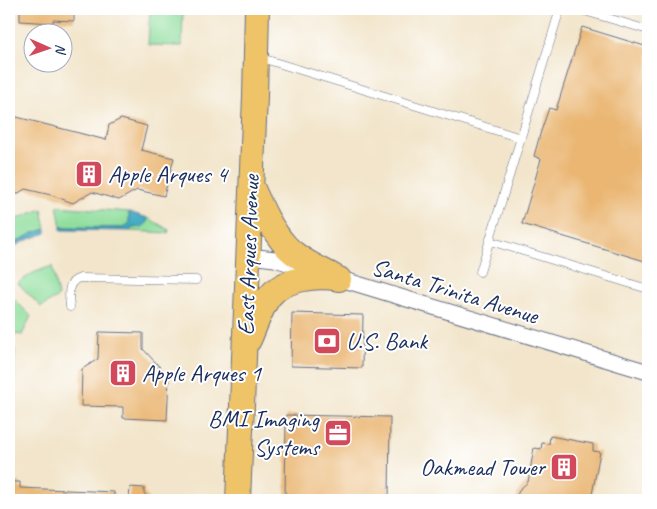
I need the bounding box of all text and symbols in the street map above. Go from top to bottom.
north arrow [22,22,72,72]
text: N [52,44,69,55]
building icon: Apple Arques 4 [74,159,104,189]
place label: Apple Arques 4 [108,159,229,189]
street label: East Arques Avenue [230,172,266,336]
street label: Santa Trinita Avenue [368,251,544,331]
bank icon: U.S. Bank [312,326,342,356]
place label: U.S. Bank [346,326,429,356]
building icon: Apple Arques 1 [108,358,138,388]
place label: Apple Arques 1 [142,358,262,388]
place label: BMI Imaging Systems [208,404,321,462]
office icon: BMI Imaging Systems [323,418,353,448]
place label: Oakmead Tower [420,452,547,482]
building icon: Oakmead Tower [549,452,579,482]

